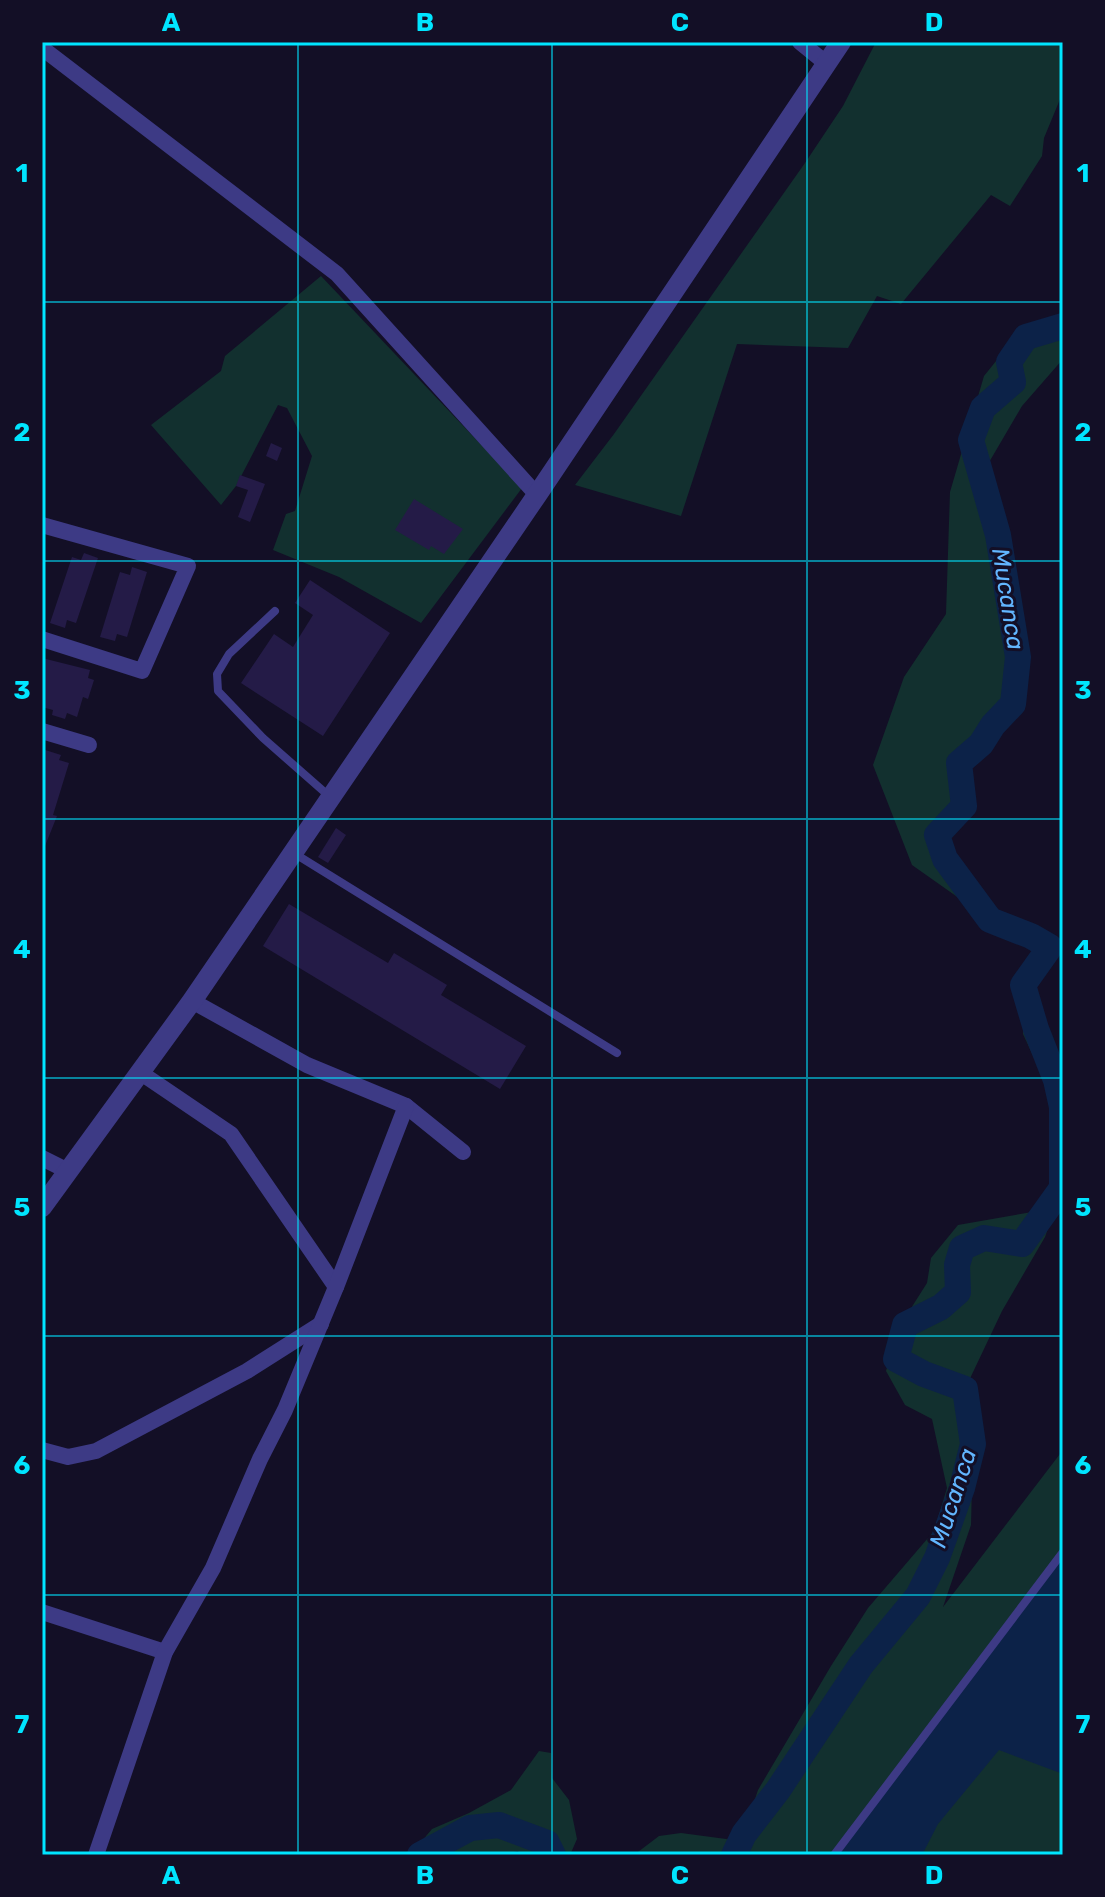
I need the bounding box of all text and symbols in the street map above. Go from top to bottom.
text: A [162,7,181,38]
text: B [416,7,434,38]
text: C [671,7,689,38]
text: D [925,7,943,38]
text: 1 [16,158,28,189]
text: 1 [1077,158,1089,189]
text: 2 [14,417,30,448]
text: 2 [1075,417,1091,448]
water label: Mucanca [986,546,1030,652]
text: 3 [13,675,31,706]
text: 3 [1074,675,1092,706]
text: 4 [13,934,31,965]
text: 4 [1074,934,1092,965]
text: 5 [14,1192,30,1223]
text: 5 [1075,1192,1091,1223]
water label: Mucanca [924,1445,982,1551]
text: 6 [14,1450,31,1481]
text: 6 [1075,1450,1092,1481]
text: 7 [15,1709,30,1740]
text: 7 [1076,1709,1091,1740]
text: A [162,1860,181,1891]
text: B [416,1860,434,1891]
text: C [671,1860,689,1891]
text: D [925,1860,943,1891]

